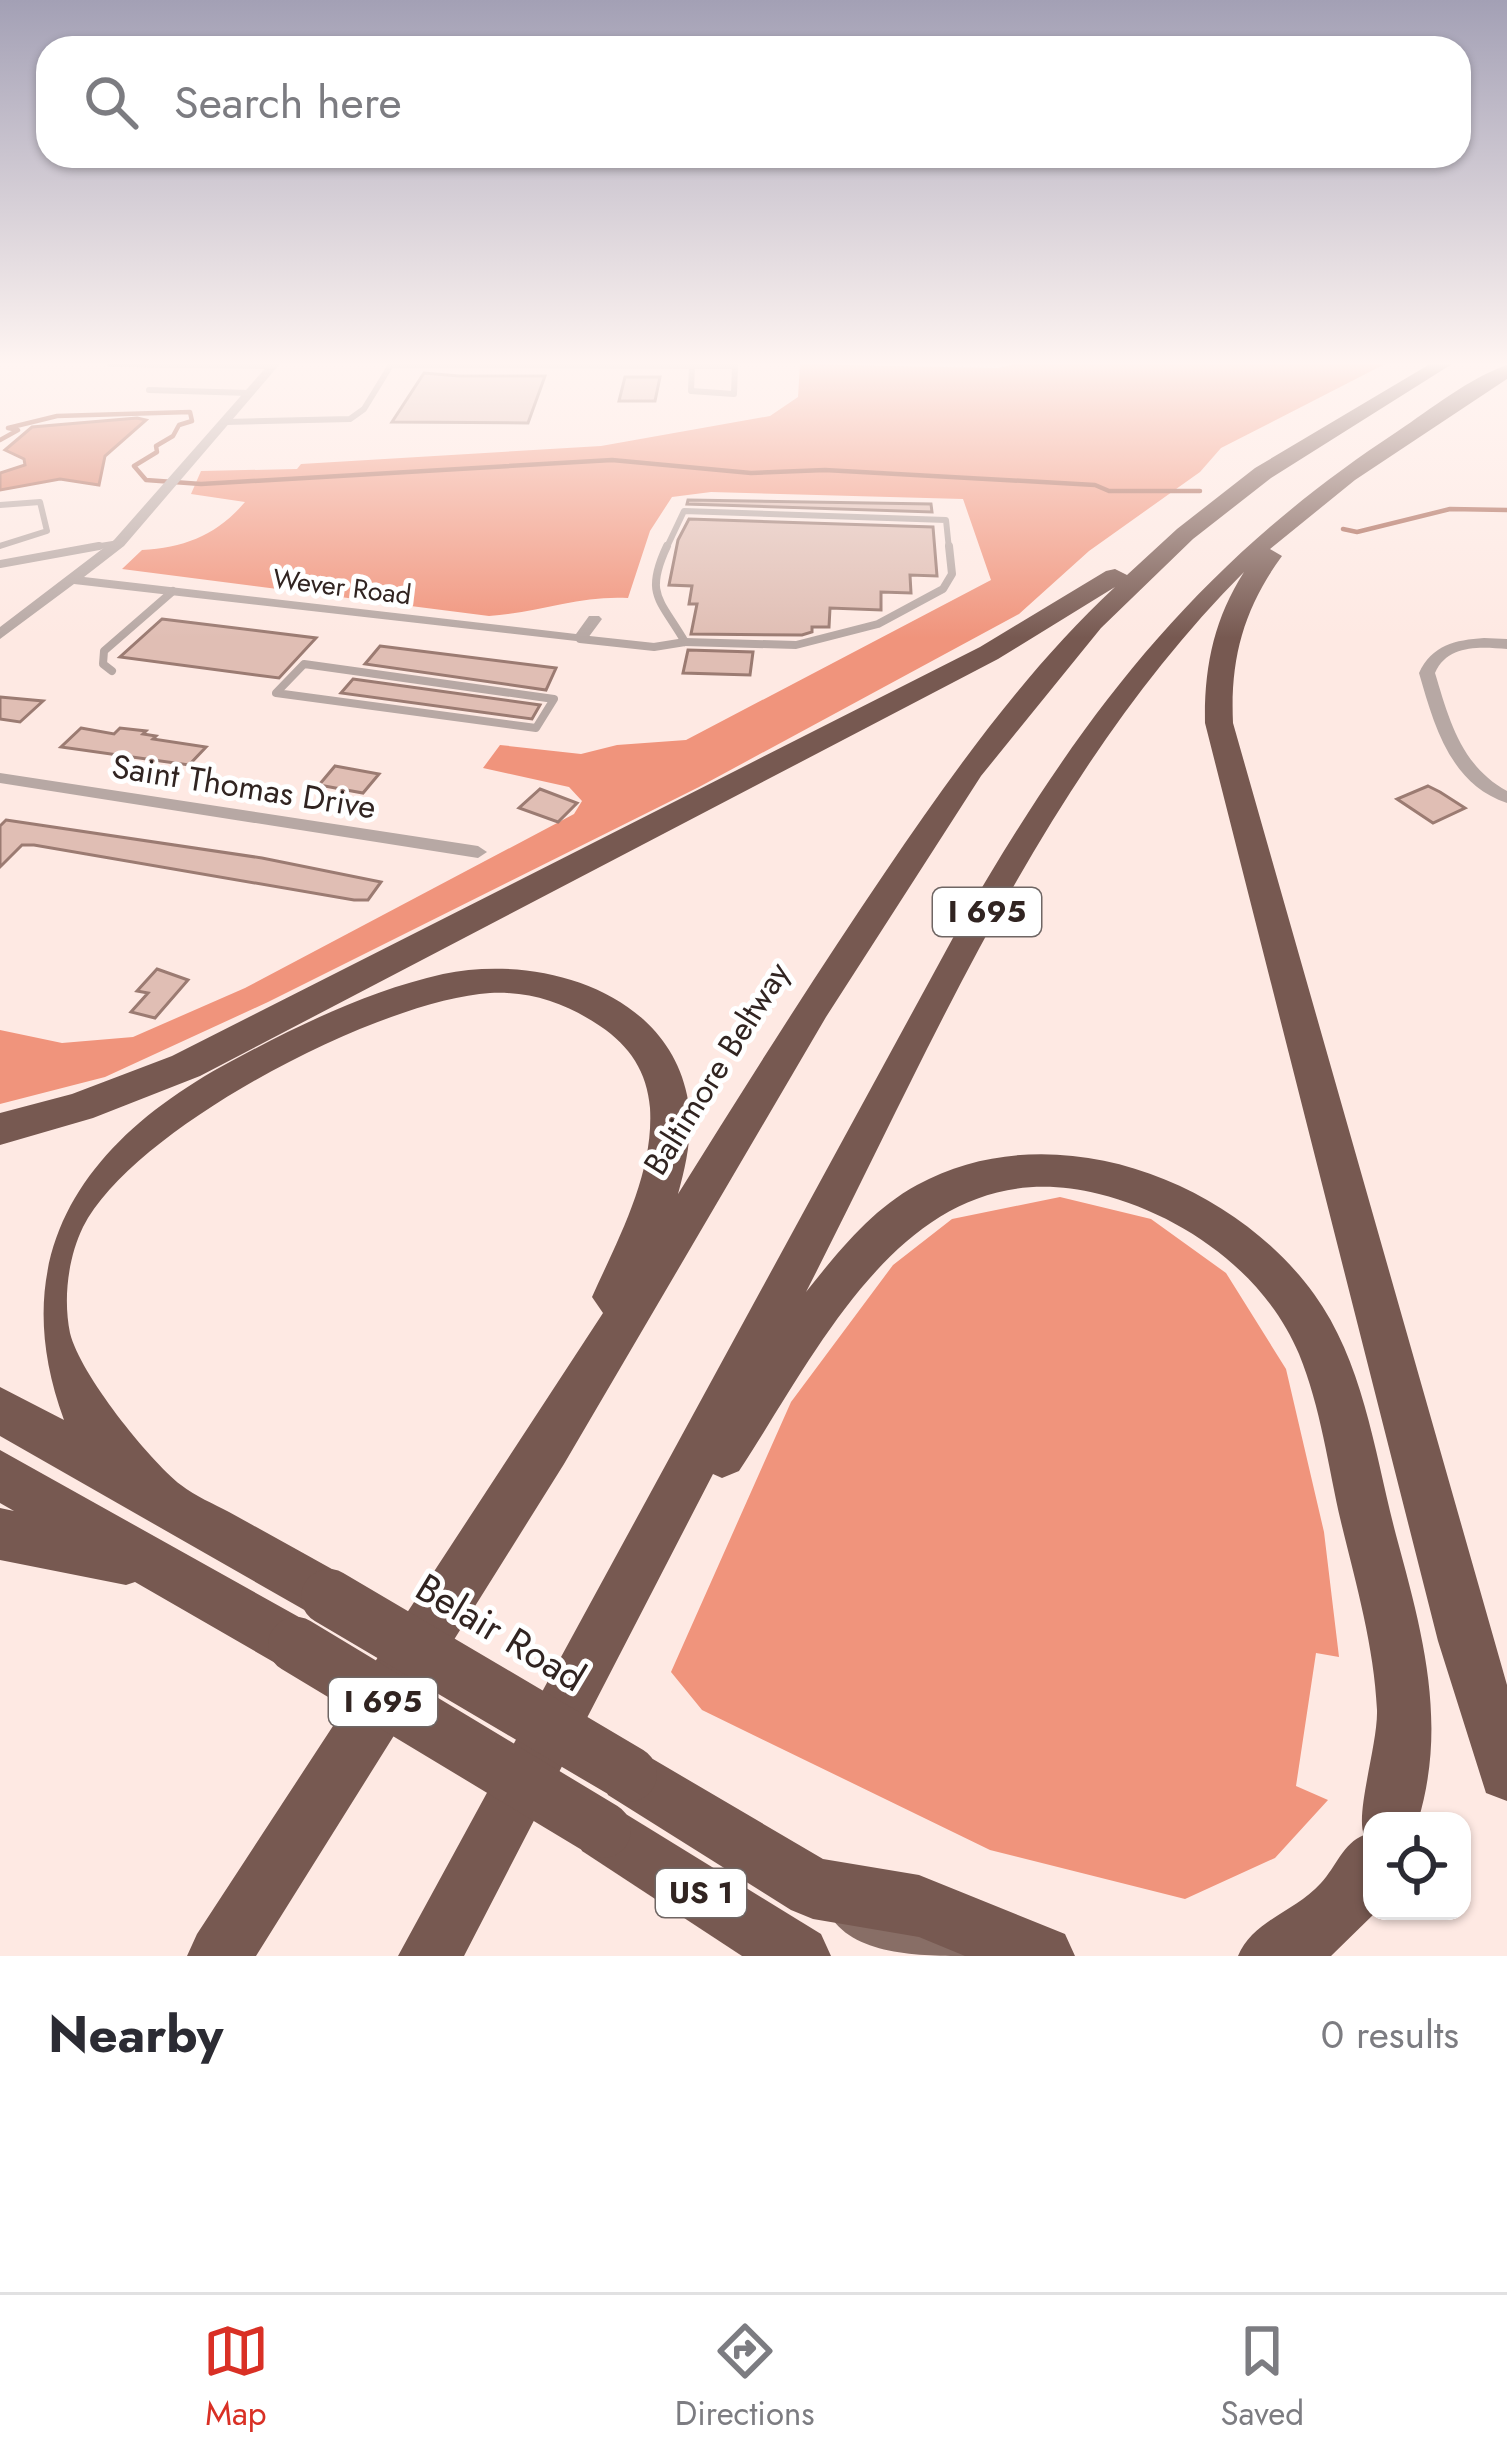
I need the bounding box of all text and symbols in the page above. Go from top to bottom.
search box [36,36,1471,168]
icon: search [78,69,144,135]
text: Search here [174,70,402,135]
street label: Wever Road [271,559,413,614]
street label: Saint Thomas Drive [109,742,379,831]
road number: I 695 [933,888,1041,936]
street label: Baltimore Beltway [632,952,801,1184]
street label: Belair Road [405,1559,596,1706]
road number: I 695 [329,1678,437,1726]
map controls [1363,1812,1471,1920]
button: locate [1363,1812,1471,1920]
road number: US 1 [656,1869,746,1917]
text: Nearby [48,1997,223,2071]
text: 0 results [1321,2006,1459,2063]
tab: Map [203,2318,269,2437]
tab: Directions [675,2318,815,2437]
tab: Saved [1220,2318,1304,2437]

